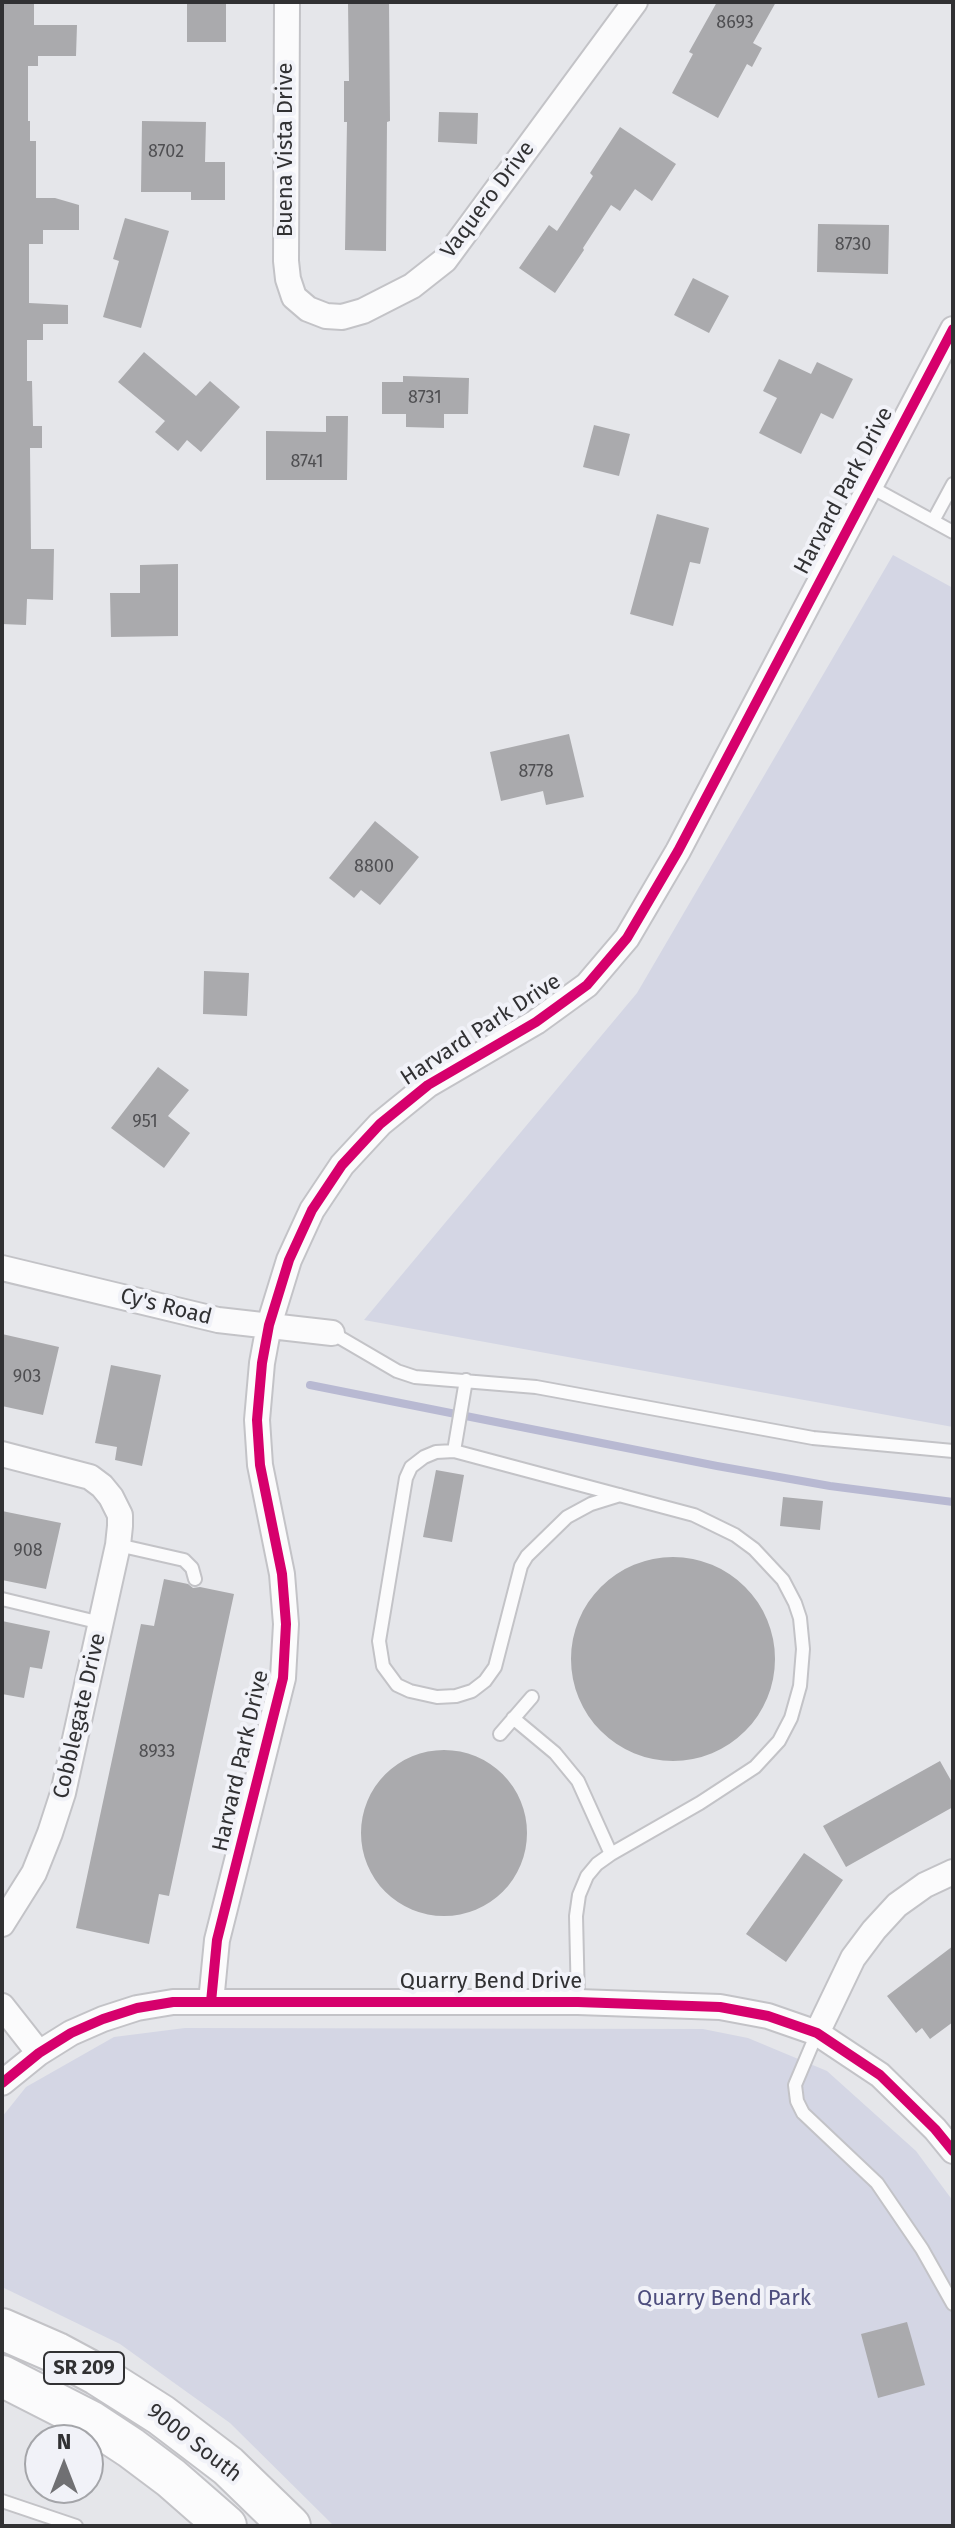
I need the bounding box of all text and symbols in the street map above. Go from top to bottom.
house number: 8693 [716,12,754,34]
street label: Buena Vista Drive [273,63,299,237]
street label: Vaquero Drive [436,136,540,264]
house number: 8702 [148,141,184,163]
house number: 8730 [835,234,871,256]
house number: 8731 [408,387,442,409]
street label: Harvard Park Drive [789,403,899,579]
house number: 8741 [290,451,324,473]
house number: 8778 [518,761,554,783]
house number: 8800 [354,856,394,878]
street label: Harvard Park Drive [396,968,566,1092]
house number: 951 [132,1111,158,1133]
street label: Cy's Road [117,1283,215,1331]
house number: 903 [13,1366,41,1388]
house number: 908 [13,1540,43,1562]
street label: Cobblegate Drive [48,1631,112,1801]
street label: Harvard Park Drive [207,1668,275,1854]
house number: 8933 [139,1741,175,1763]
street label: Quarry Bend Drive [400,1969,582,1995]
park label: Quarry Bend Park [637,2286,811,2312]
road number: SR 209 [44,2352,124,2384]
street label: 9000 South [141,2398,247,2488]
north arrow [24,2424,104,2504]
text: N [57,2428,71,2455]

